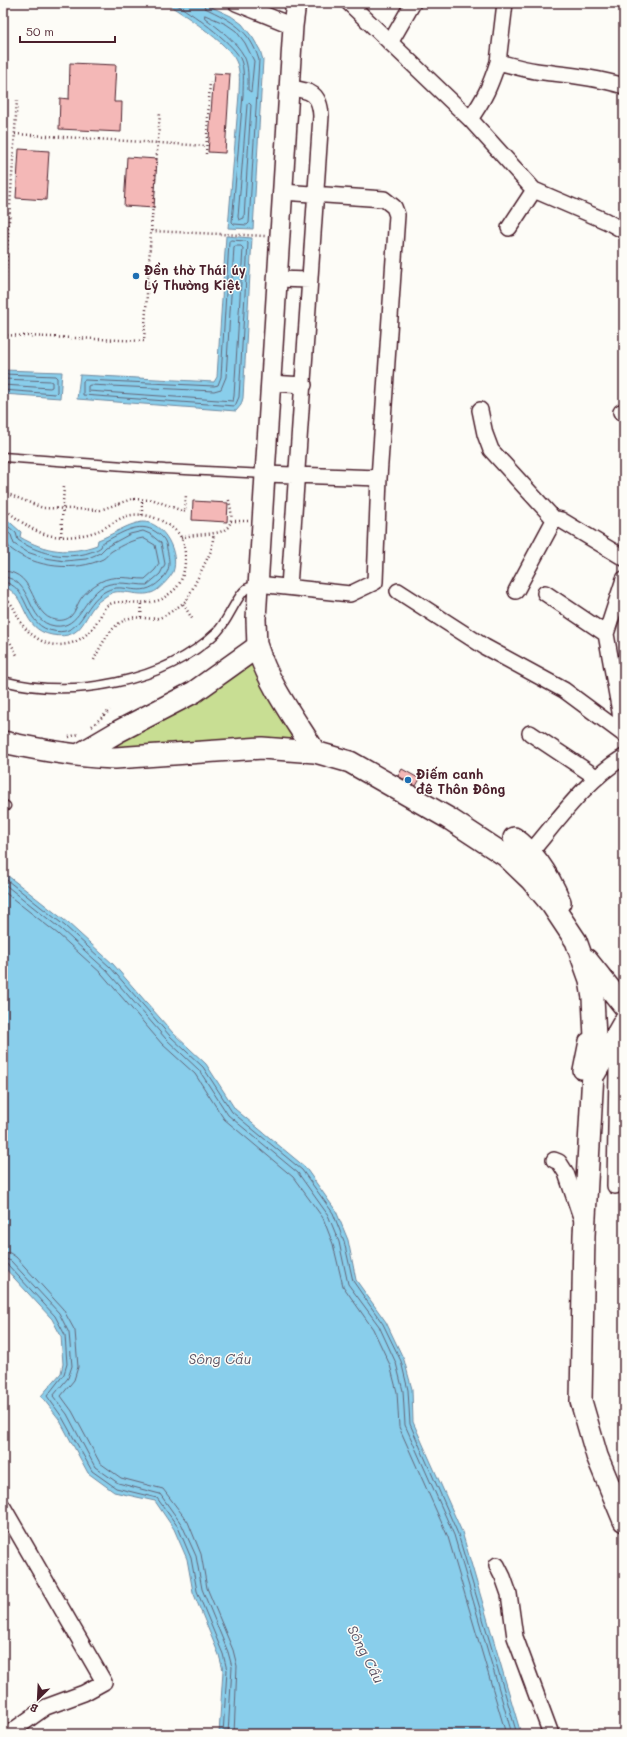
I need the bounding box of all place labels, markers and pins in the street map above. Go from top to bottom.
place label: Đền thờ Thái úy Lý Thường Kiệt [144,261,246,294]
marker: Đền thờ Thái úy Lý Thường Kiệt [131,271,141,281]
place label: Điếm canh đê Thôn Đông [416,765,505,797]
marker: Điếm canh đê Thôn Đông [403,775,413,785]

